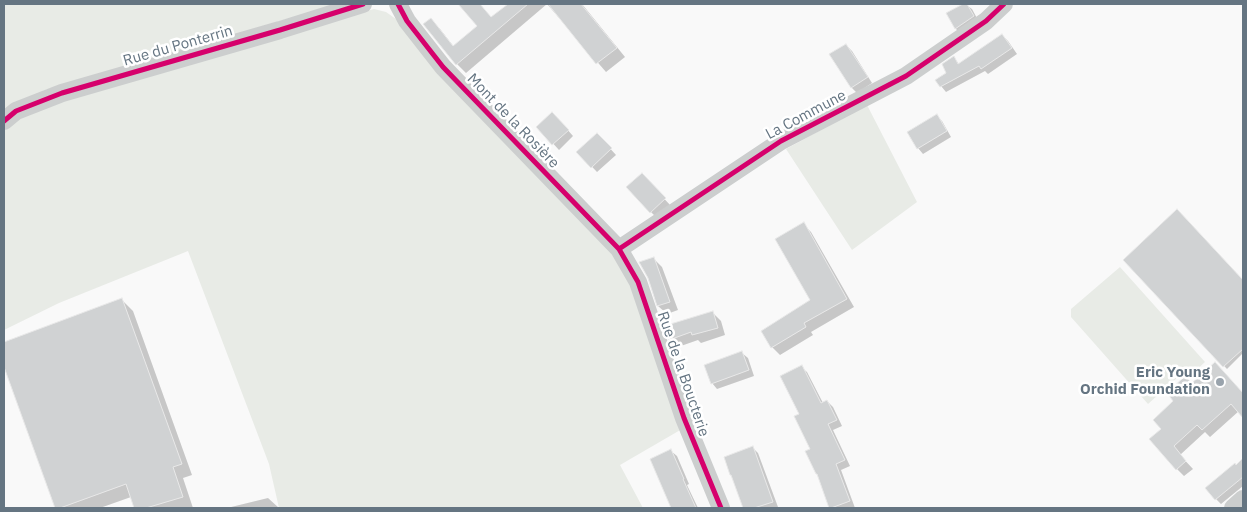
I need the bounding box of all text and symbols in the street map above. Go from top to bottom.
street label: Rue du Ponterrin [121,22,235,70]
street label: Mont de la Rosière [463,70,563,172]
street label: La Commune [763,86,849,144]
street label: Rue de la Boucterie [653,309,713,439]
place label: Eric Young Orchid Foundation [1080,364,1210,399]
marker: Eric Young Orchid Foundation [1214,376,1226,388]

